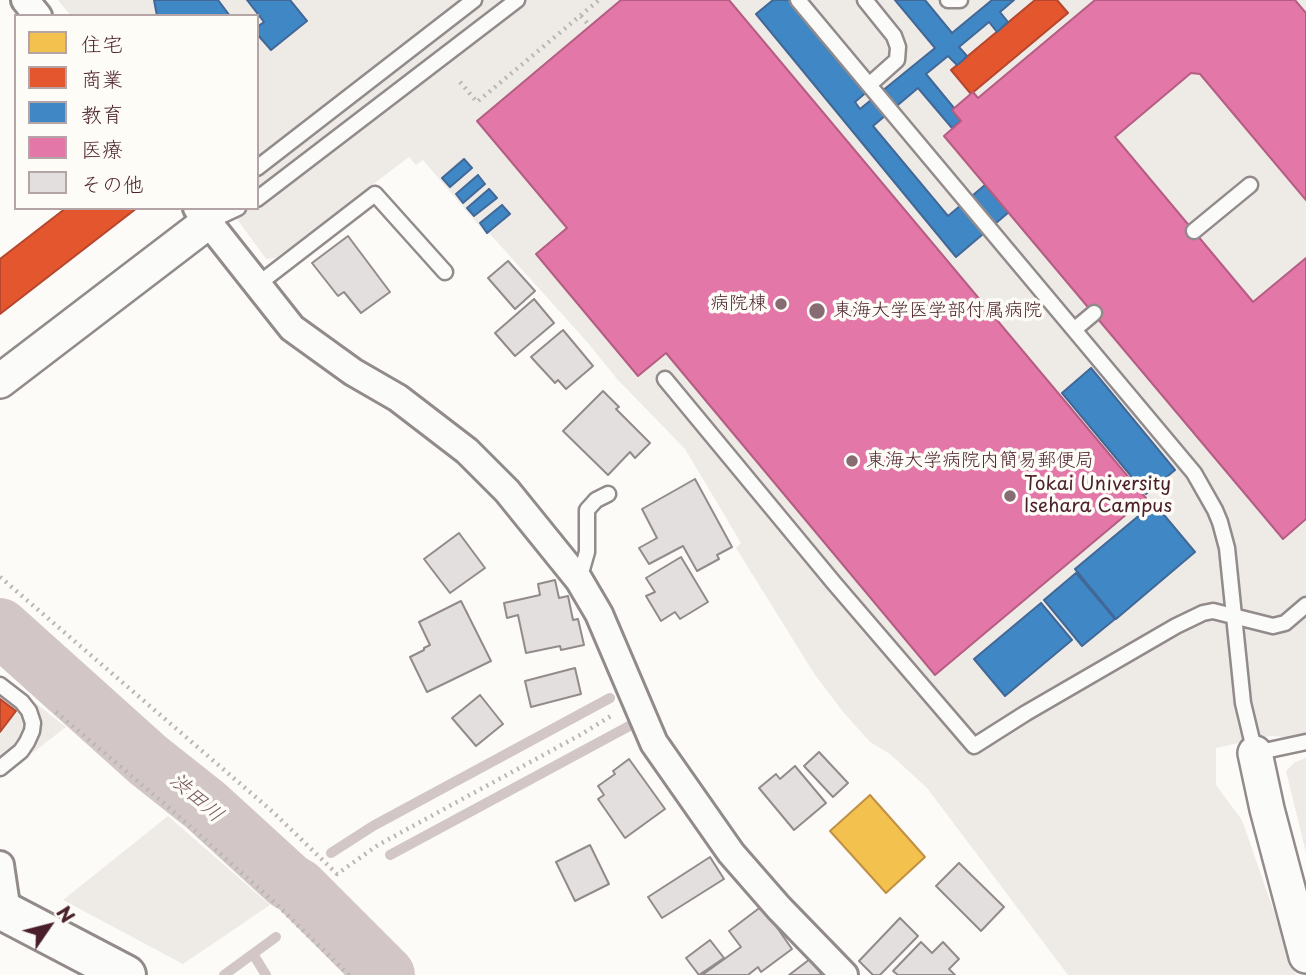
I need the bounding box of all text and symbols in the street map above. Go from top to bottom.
legend [14,14,259,210]
text: 住宅 [81,27,123,59]
text: 商業 [81,62,123,94]
text: 教育 [81,97,123,129]
text: 医療 [81,132,123,164]
text: その他 [81,167,144,199]
place label: 病院棟 [710,293,767,315]
marker: 病院棟 [773,296,789,312]
place label: 東海大学医学部付属病院 [833,300,1042,322]
marker: 東海大学医学部付属病院 [807,301,827,321]
place label: 東海大学病院内簡易郵便局 [866,450,1094,472]
marker: 東海大学病院内簡易郵便局 [844,453,860,469]
place label: Tokai University Isehara Campus [1024,474,1172,518]
marker: Tokai University Isehara Campus [1002,488,1018,504]
water label: 渋田川 [164,768,228,828]
north arrow [14,891,84,961]
text: N [50,900,82,928]

